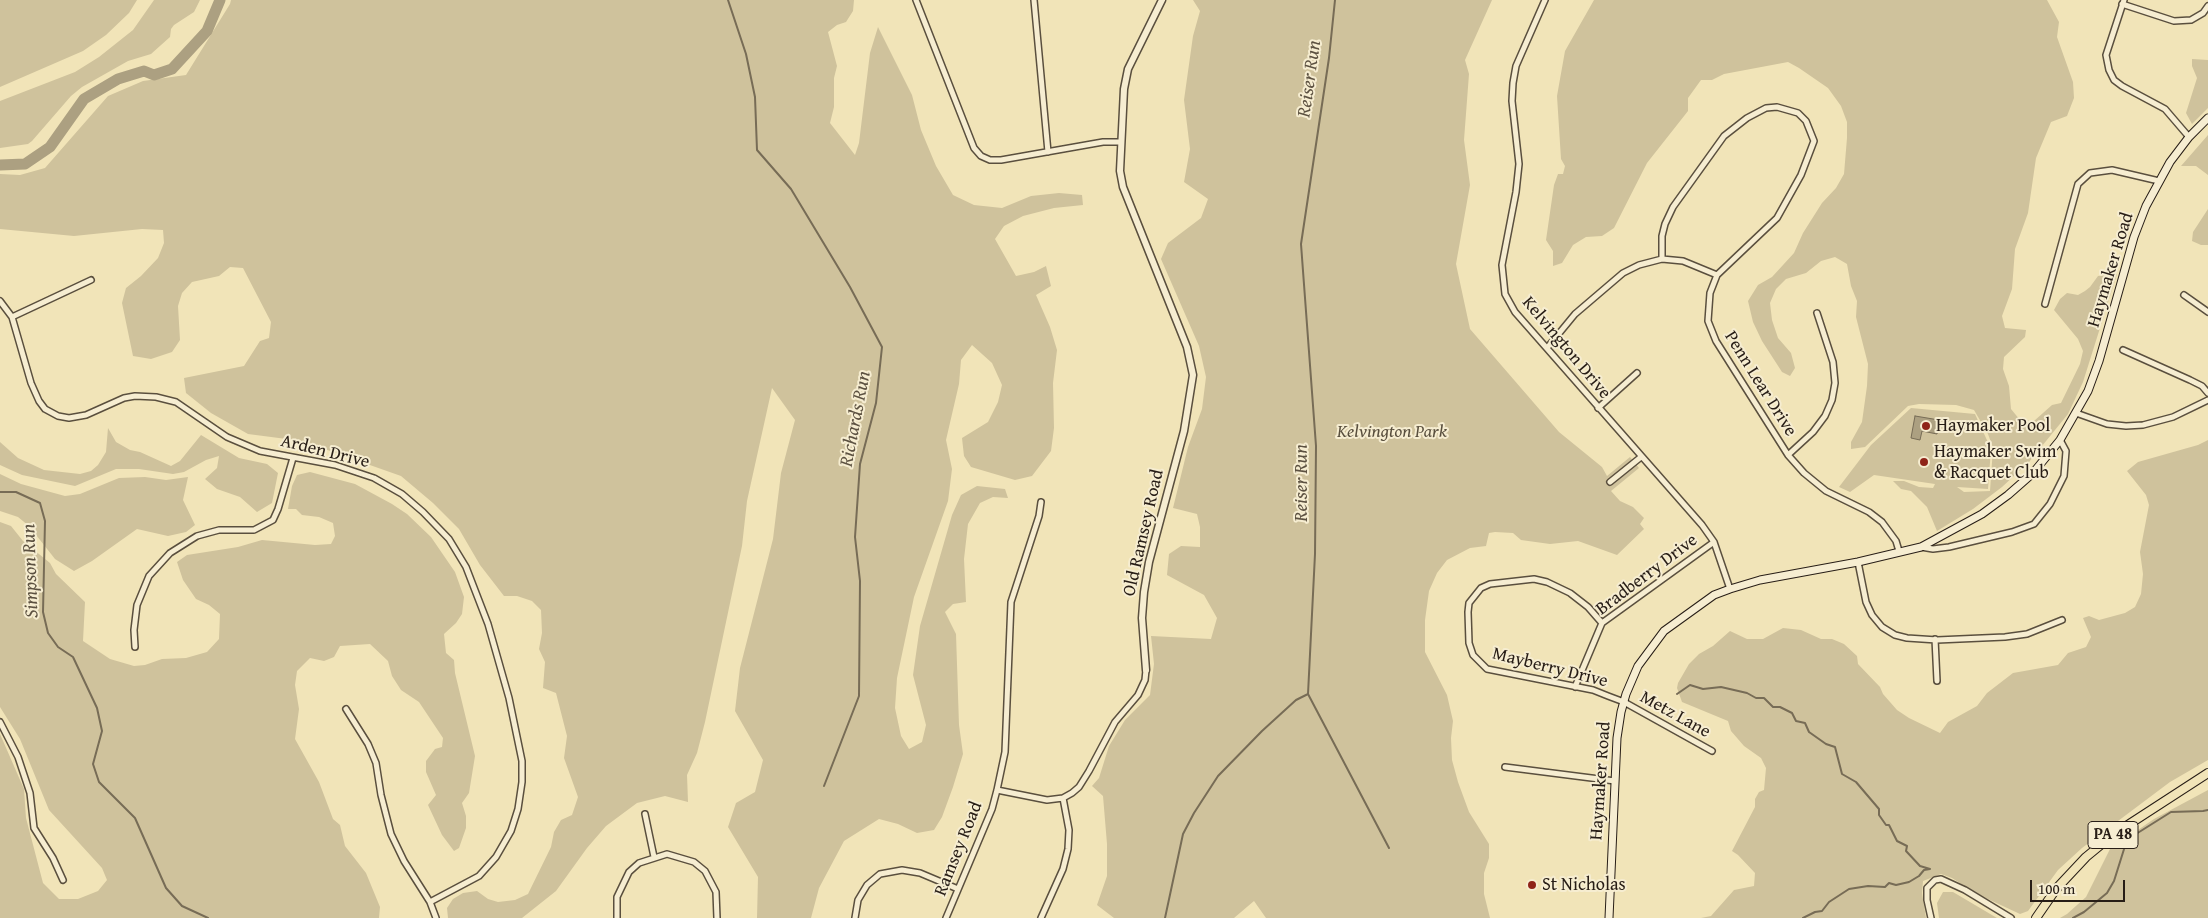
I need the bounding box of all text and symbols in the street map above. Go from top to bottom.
water label: Reiser Run [1293,39,1327,119]
street label: Haymaker Road [2083,210,2139,330]
street label: Kelvington Drive [1517,292,1615,404]
street label: Penn Lear Drive [1719,327,1801,441]
water label: Richards Run [836,369,876,469]
place label: Haymaker Pool [1936,415,2050,437]
marker: Haymaker Pool [1920,420,1932,432]
park label: Kelvington Park [1337,421,1447,443]
street label: Arden Drive [278,431,372,473]
place label: Haymaker Swim & Racquet Club [1934,441,2057,484]
water label: Reiser Run [1291,444,1313,522]
marker: Haymaker Swim & Racquet Club [1918,456,1930,468]
street label: Old Ramsey Road [1119,468,1169,598]
water label: Simpson Run [18,523,44,619]
street label: Bradberry Drive [1592,530,1702,620]
street label: Mayberry Drive [1490,643,1610,693]
street label: Metz Lane [1636,687,1714,743]
street label: Haymaker Road [1586,721,1616,841]
street label: Ramsey Road [930,799,988,899]
road number: PA 48 [2088,822,2138,848]
scale bar [2033,870,2128,902]
place label: St Nicholas [1542,874,1626,896]
text: 100 m [2038,878,2075,899]
marker: St Nicholas [1526,879,1538,891]

